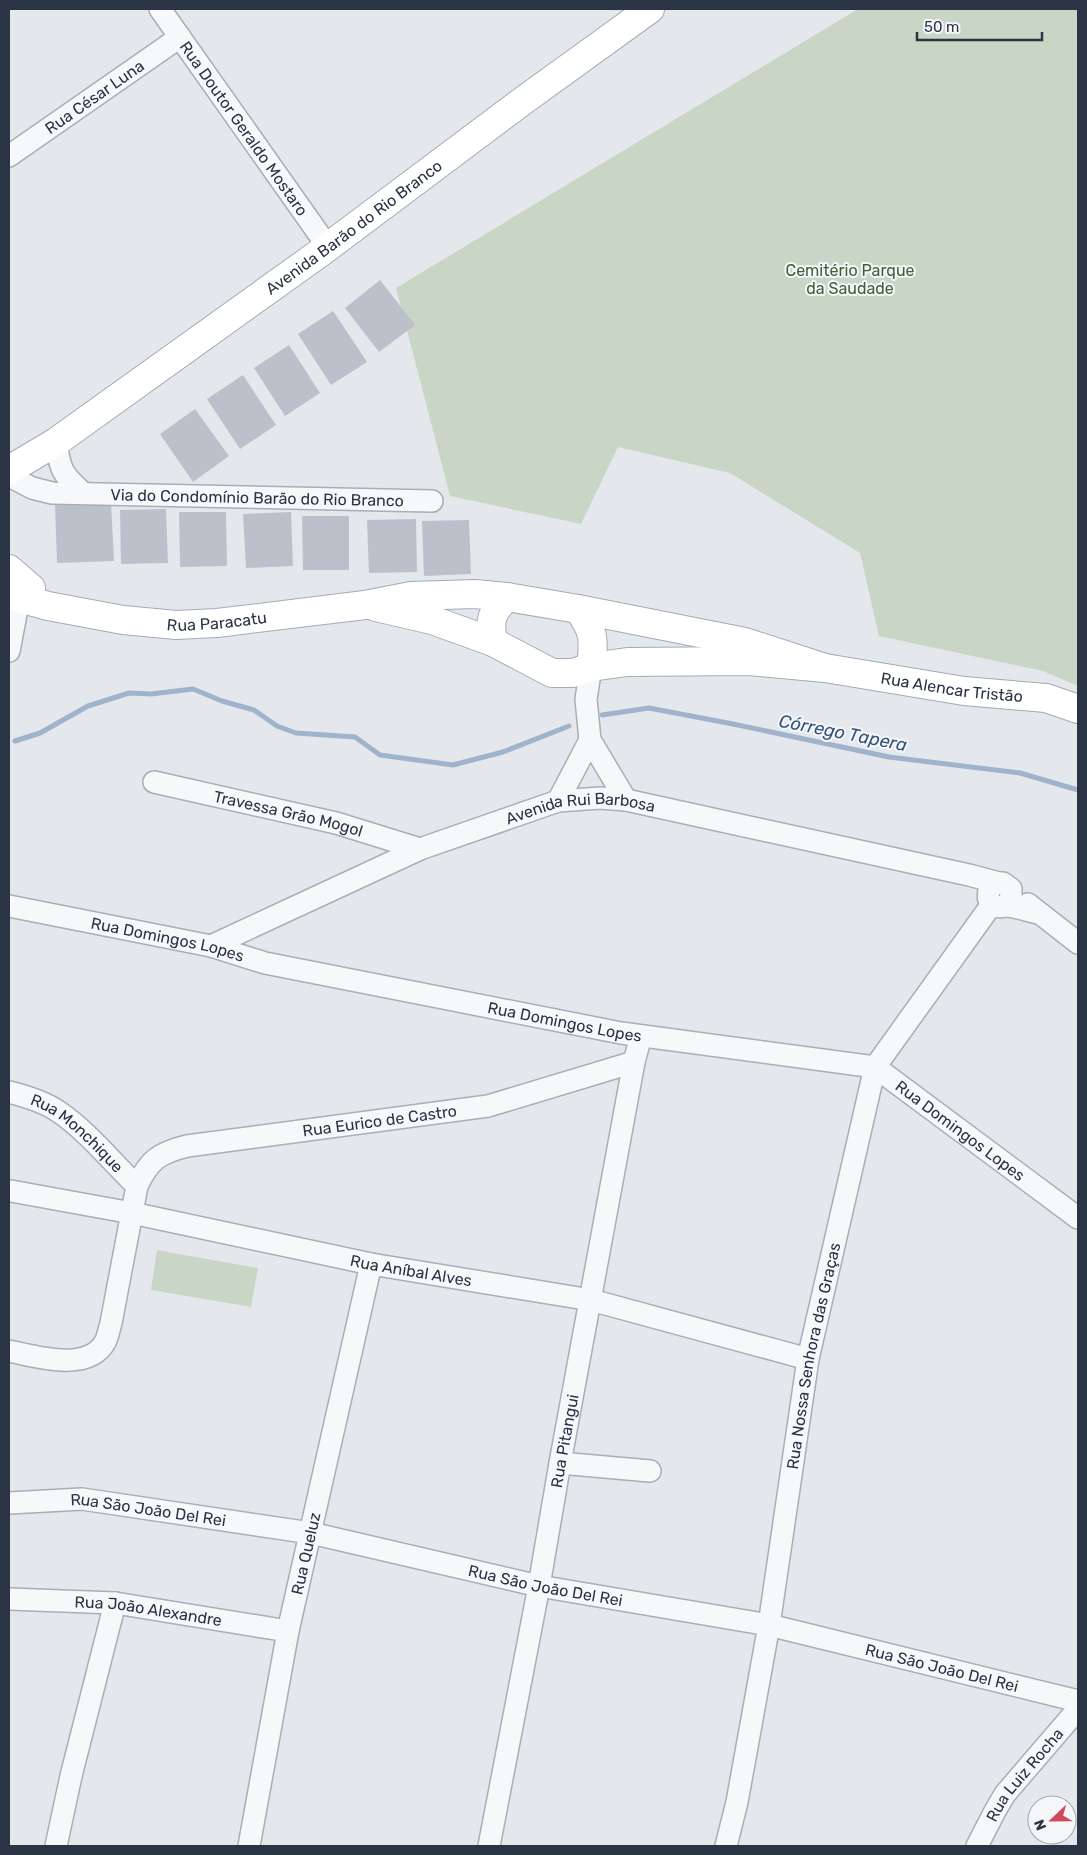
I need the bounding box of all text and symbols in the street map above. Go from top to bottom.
scale bar [917,10,1042,42]
text: 50 m [924,18,959,36]
street label: Rua Doutor Geraldo Mostaro [176,38,312,220]
street label: Rua César Luna [42,56,148,138]
street label: Avenida Barão do Rio Branco [262,156,446,299]
park label: Cemitério Parque da Saudade [786,261,915,298]
street label: Via do Condomínio Barão do Rio Branco [110,485,404,510]
street label: Rua Paracatu [166,608,268,635]
street label: Rua Alencar Tristão [879,668,1024,706]
water label: Córrego Tapera [777,710,909,756]
street label: Travessa Grão Mogol [212,787,365,841]
street label: Avenida Rui Barbosa [503,789,657,829]
street label: Rua Domingos Lopes [89,913,246,966]
street label: Rua Domingos Lopes [486,998,643,1046]
street label: Rua Domingos Lopes [892,1077,1029,1185]
street label: Rua Monchique [28,1090,127,1176]
street label: Rua Eurico de Castro [301,1101,458,1141]
street label: Rua Nossa Senhora das Graças [783,1241,844,1471]
street label: Rua Aníbal Alves [349,1251,473,1290]
street label: Rua Pitangui [547,1393,583,1489]
street label: Rua São João Del Rei [70,1490,227,1530]
street label: Rua Queluz [287,1511,325,1597]
street label: Rua São João Del Rei [466,1561,624,1610]
street label: Rua João Alexandre [74,1592,223,1630]
street label: Rua São João Del Rei [863,1640,1020,1696]
street label: Rua Luiz Rocha [982,1724,1067,1825]
north arrow [1027,1795,1077,1845]
text: N [1031,1817,1050,1833]

